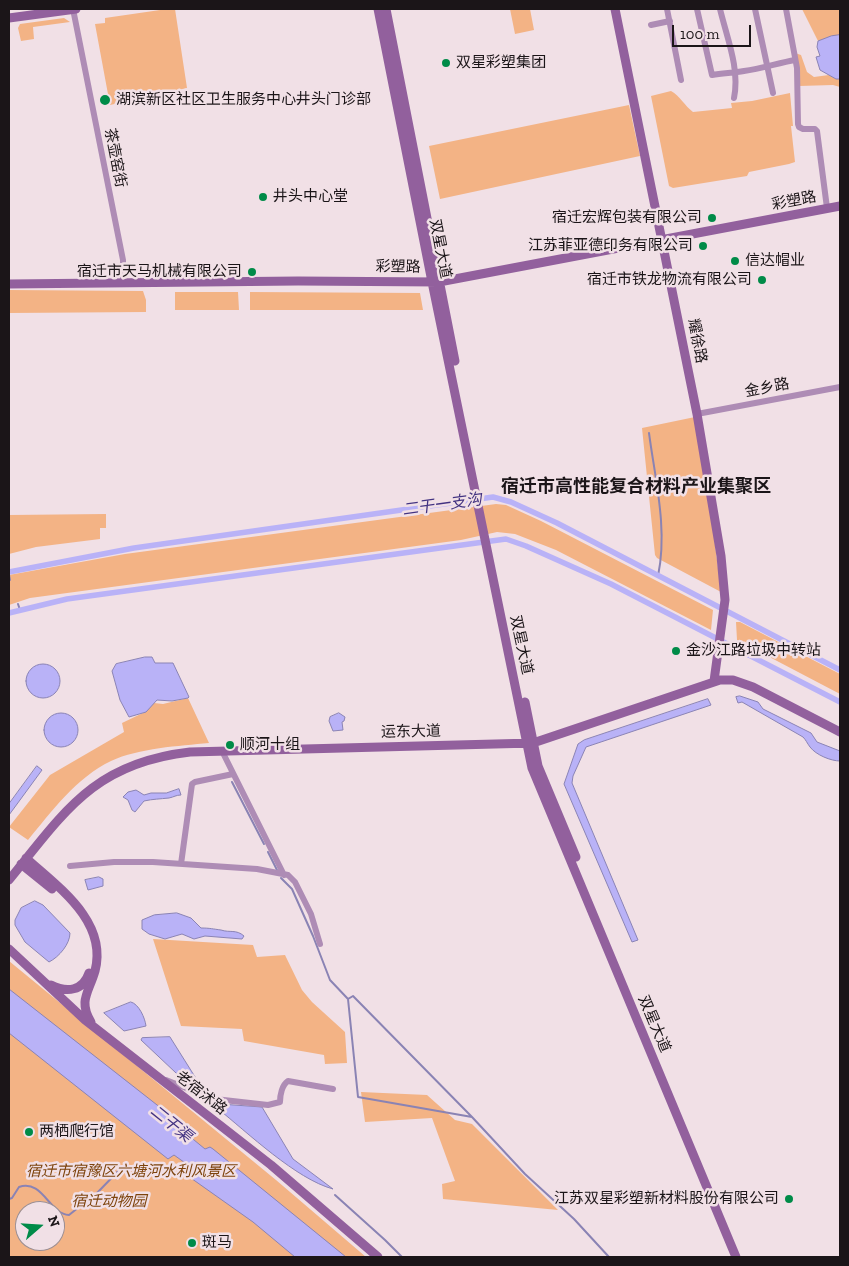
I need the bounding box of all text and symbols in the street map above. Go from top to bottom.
scale bar [674,15,753,47]
text: 100 m [680,25,719,43]
place label: 双星彩塑集团 [456,54,546,72]
marker: 双星彩塑集团 [440,57,452,69]
place label: 湖滨新区社区卫生服务中心井头门诊部 [116,91,371,109]
marker: 湖滨新区社区卫生服务中心井头门诊部 [98,93,112,107]
street label: 茶壶窑街 [100,127,130,189]
place label: 井头中心堂 [273,188,348,206]
street label: 彩塑路 [770,188,818,214]
marker: 井头中心堂 [257,191,269,203]
place label: 宿迁宏辉包装有限公司 [552,209,702,227]
marker: 宿迁宏辉包装有限公司 [706,212,718,224]
street label: 双星大道 [425,218,455,280]
place label: 江苏菲亚德印务有限公司 [528,237,693,255]
marker: 江苏菲亚德印务有限公司 [697,240,709,252]
place label: 信达帽业 [745,252,805,270]
marker: 信达帽业 [729,255,741,267]
street label: 彩塑路 [375,258,421,276]
place label: 宿迁市天马机械有限公司 [77,263,242,281]
marker: 宿迁市天马机械有限公司 [246,266,258,278]
place label: 宿迁市铁龙物流有限公司 [587,271,752,289]
marker: 宿迁市铁龙物流有限公司 [756,274,768,286]
street label: 耀徐路 [684,317,710,365]
street label: 金乡路 [743,375,791,401]
district label: 宿迁市高性能复合材料产业集聚区 [501,476,771,498]
water label: 二干一支沟 [401,490,483,520]
street label: 双星大道 [506,614,536,676]
place label: 金沙江路垃圾中转站 [686,642,821,660]
marker: 金沙江路垃圾中转站 [670,645,682,657]
street label: 运东大道 [381,722,441,742]
place label: 顺河十组 [240,736,300,754]
marker: 顺河十组 [224,739,236,751]
street label: 双星大道 [634,993,674,1055]
street label: 老宿沭路 [172,1067,230,1119]
water label: 二干渠 [146,1101,196,1147]
place label: 两栖爬行馆 [39,1123,114,1141]
marker: 两栖爬行馆 [23,1126,35,1138]
park label: 宿迁市宿豫区六塘河水利风景区 [26,1163,236,1181]
place label: 江苏双星彩塑新材料股份有限公司 [554,1190,779,1208]
park label: 宿迁动物园 [72,1193,146,1211]
marker: 江苏双星彩塑新材料股份有限公司 [783,1193,795,1205]
north arrow [15,1201,65,1251]
text: N [44,1213,63,1229]
place label: 斑马 [202,1234,232,1252]
marker: 斑马 [186,1237,198,1249]

